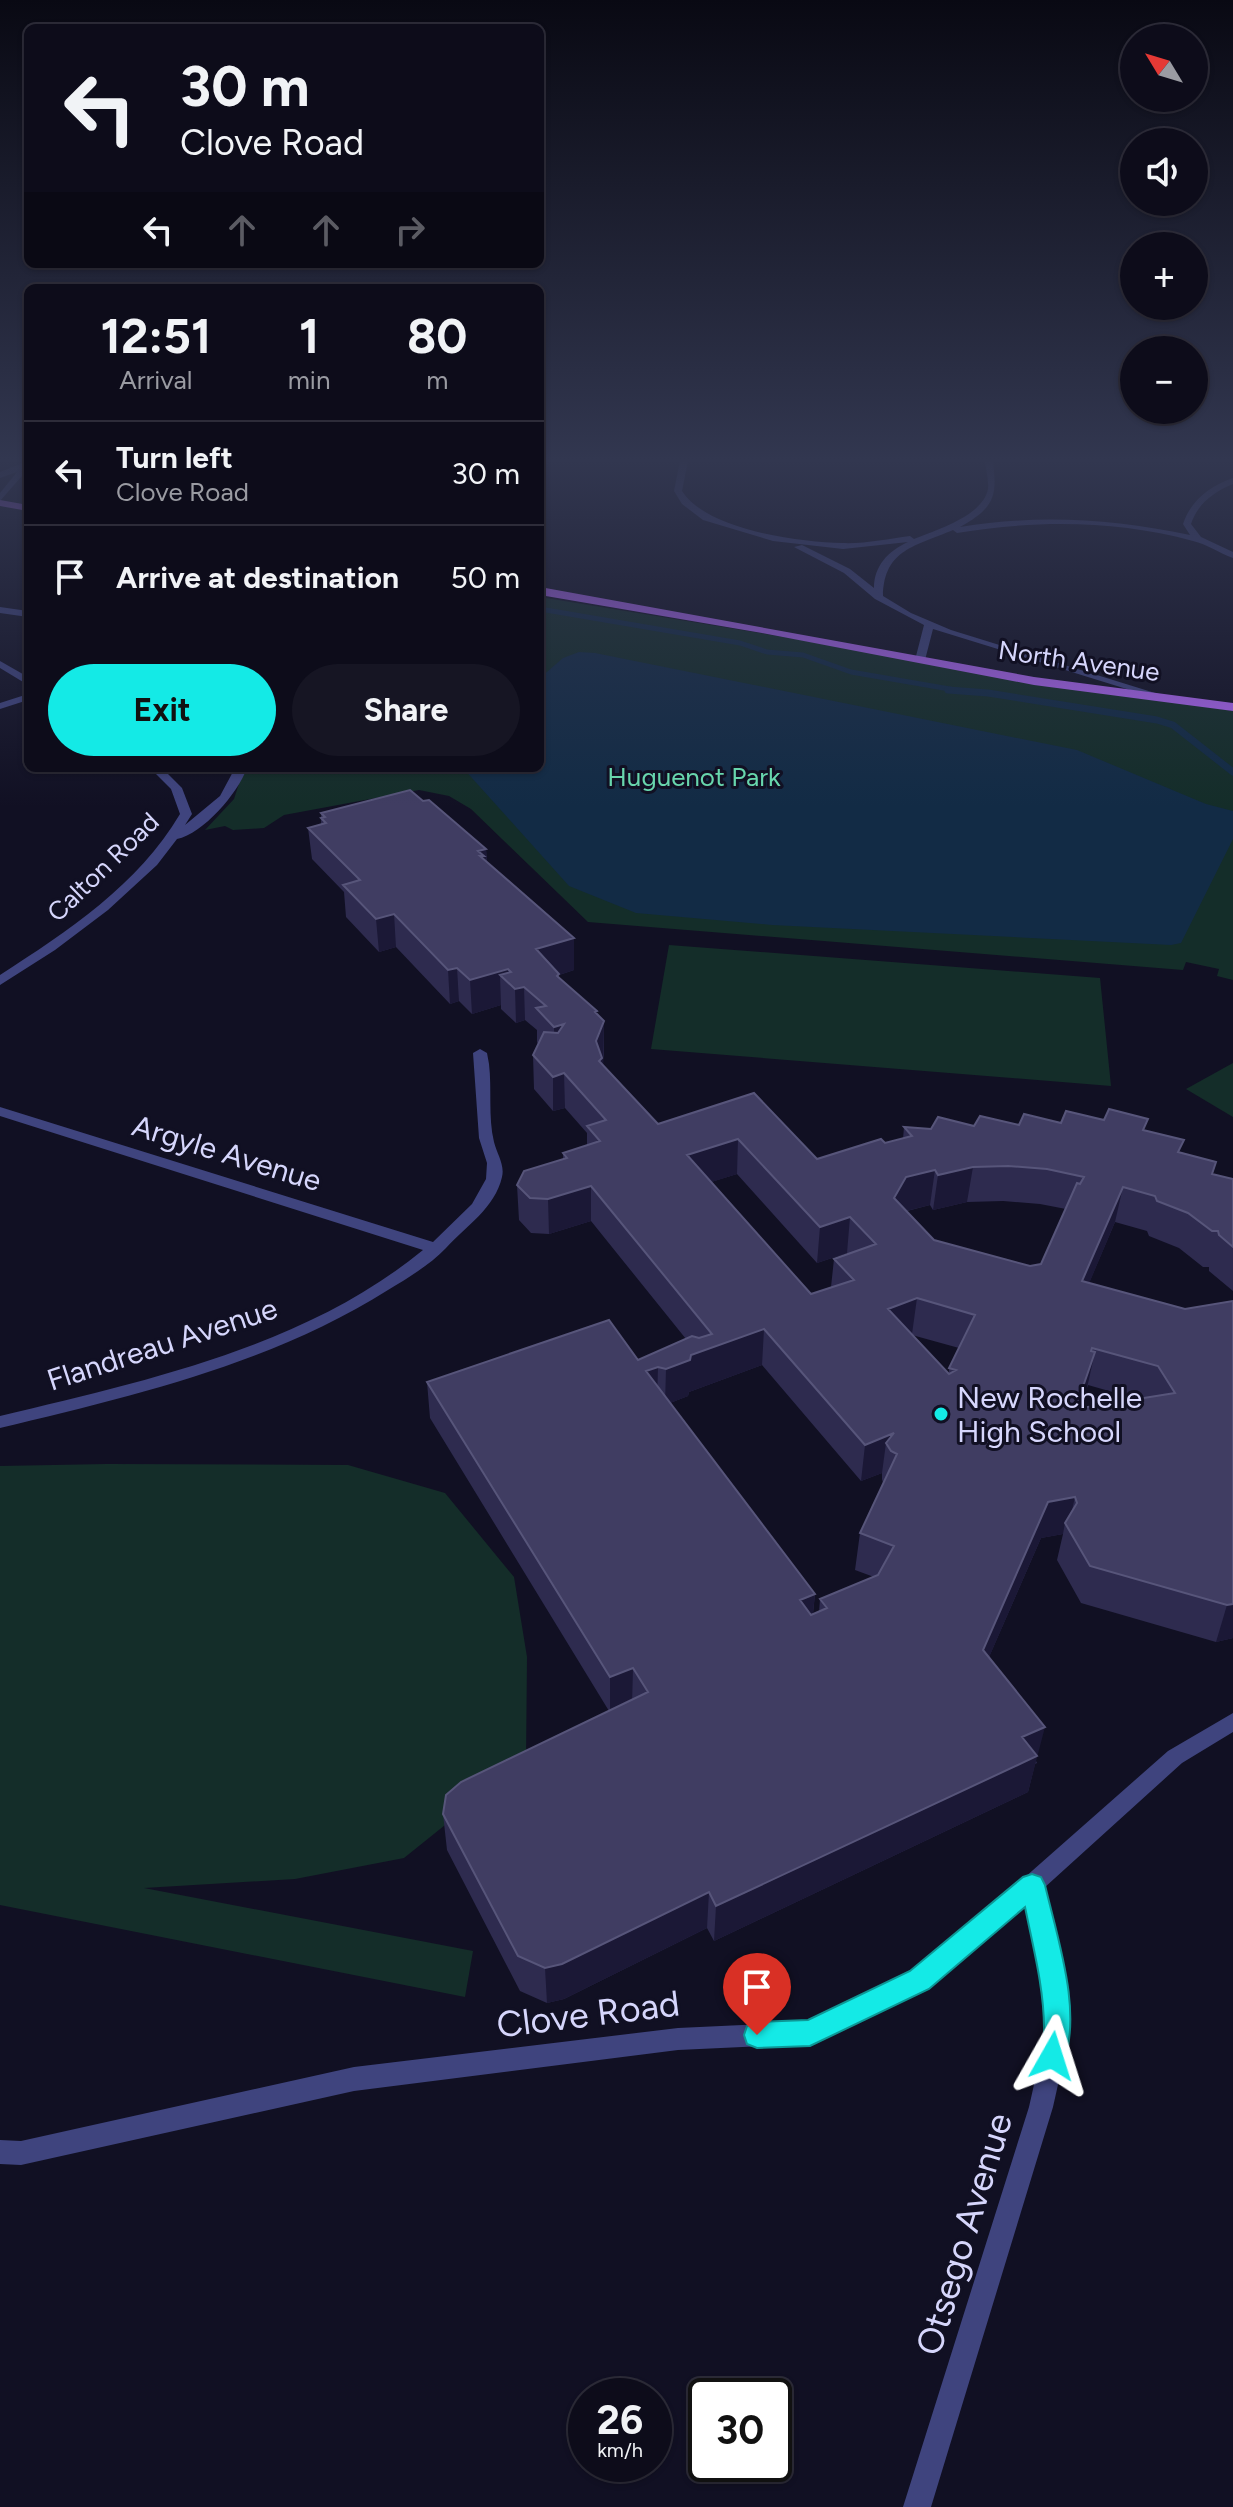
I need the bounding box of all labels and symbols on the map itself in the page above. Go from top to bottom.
north arrow [1120,24,1208,112]
street label: North Avenue [996,634,1162,688]
park label: Huguenot Park [607,761,781,793]
street label: Calton Road [40,806,166,928]
street label: Argyle Avenue [128,1107,326,1199]
street label: Flandreau Avenue [42,1289,282,1399]
place label: New Rochelle High School [957,1379,1142,1450]
marker: New Rochelle High School [932,1405,950,1423]
pin [723,1953,791,2035]
street label: Clove Road [494,1981,682,2047]
position arrow [1010,2014,1094,2098]
street label: Otsego Avenue [907,2108,1021,2360]
speed limit sign: 30 [688,2378,792,2482]

